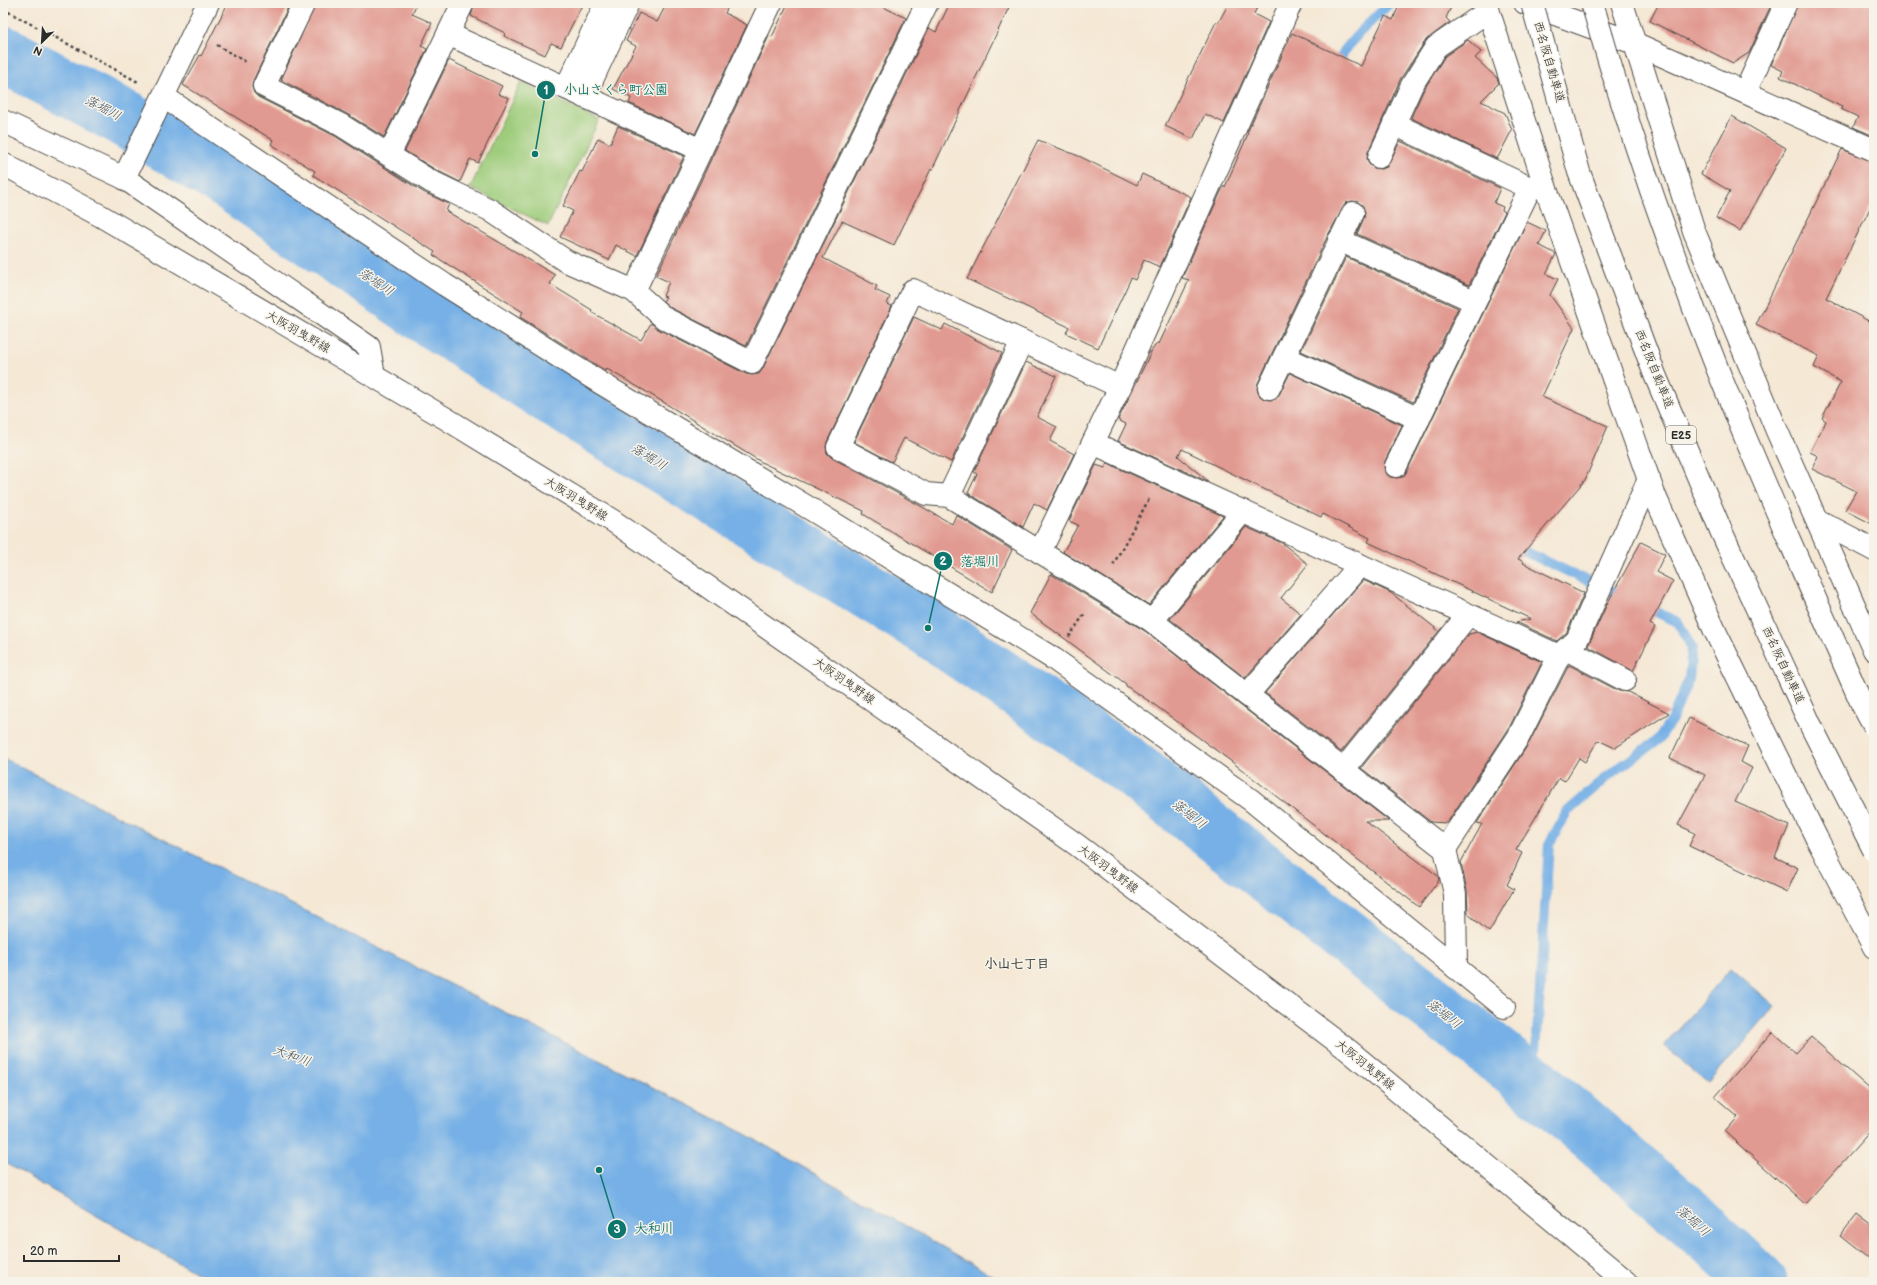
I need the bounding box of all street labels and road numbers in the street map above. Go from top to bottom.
street label: 西名阪自動車道 [1530,20,1568,104]
street label: 大阪羽曳野線 [263,308,333,356]
street label: 西名阪自動車道 [1631,327,1677,411]
road number: E25 [1666,426,1696,444]
street label: 大阪羽曳野線 [541,474,611,524]
street label: 西名阪自動車道 [1758,624,1808,706]
street label: 大阪羽曳野線 [810,654,878,708]
street label: 大阪羽曳野線 [1075,841,1141,897]
street label: 大阪羽曳野線 [1332,1037,1398,1093]

